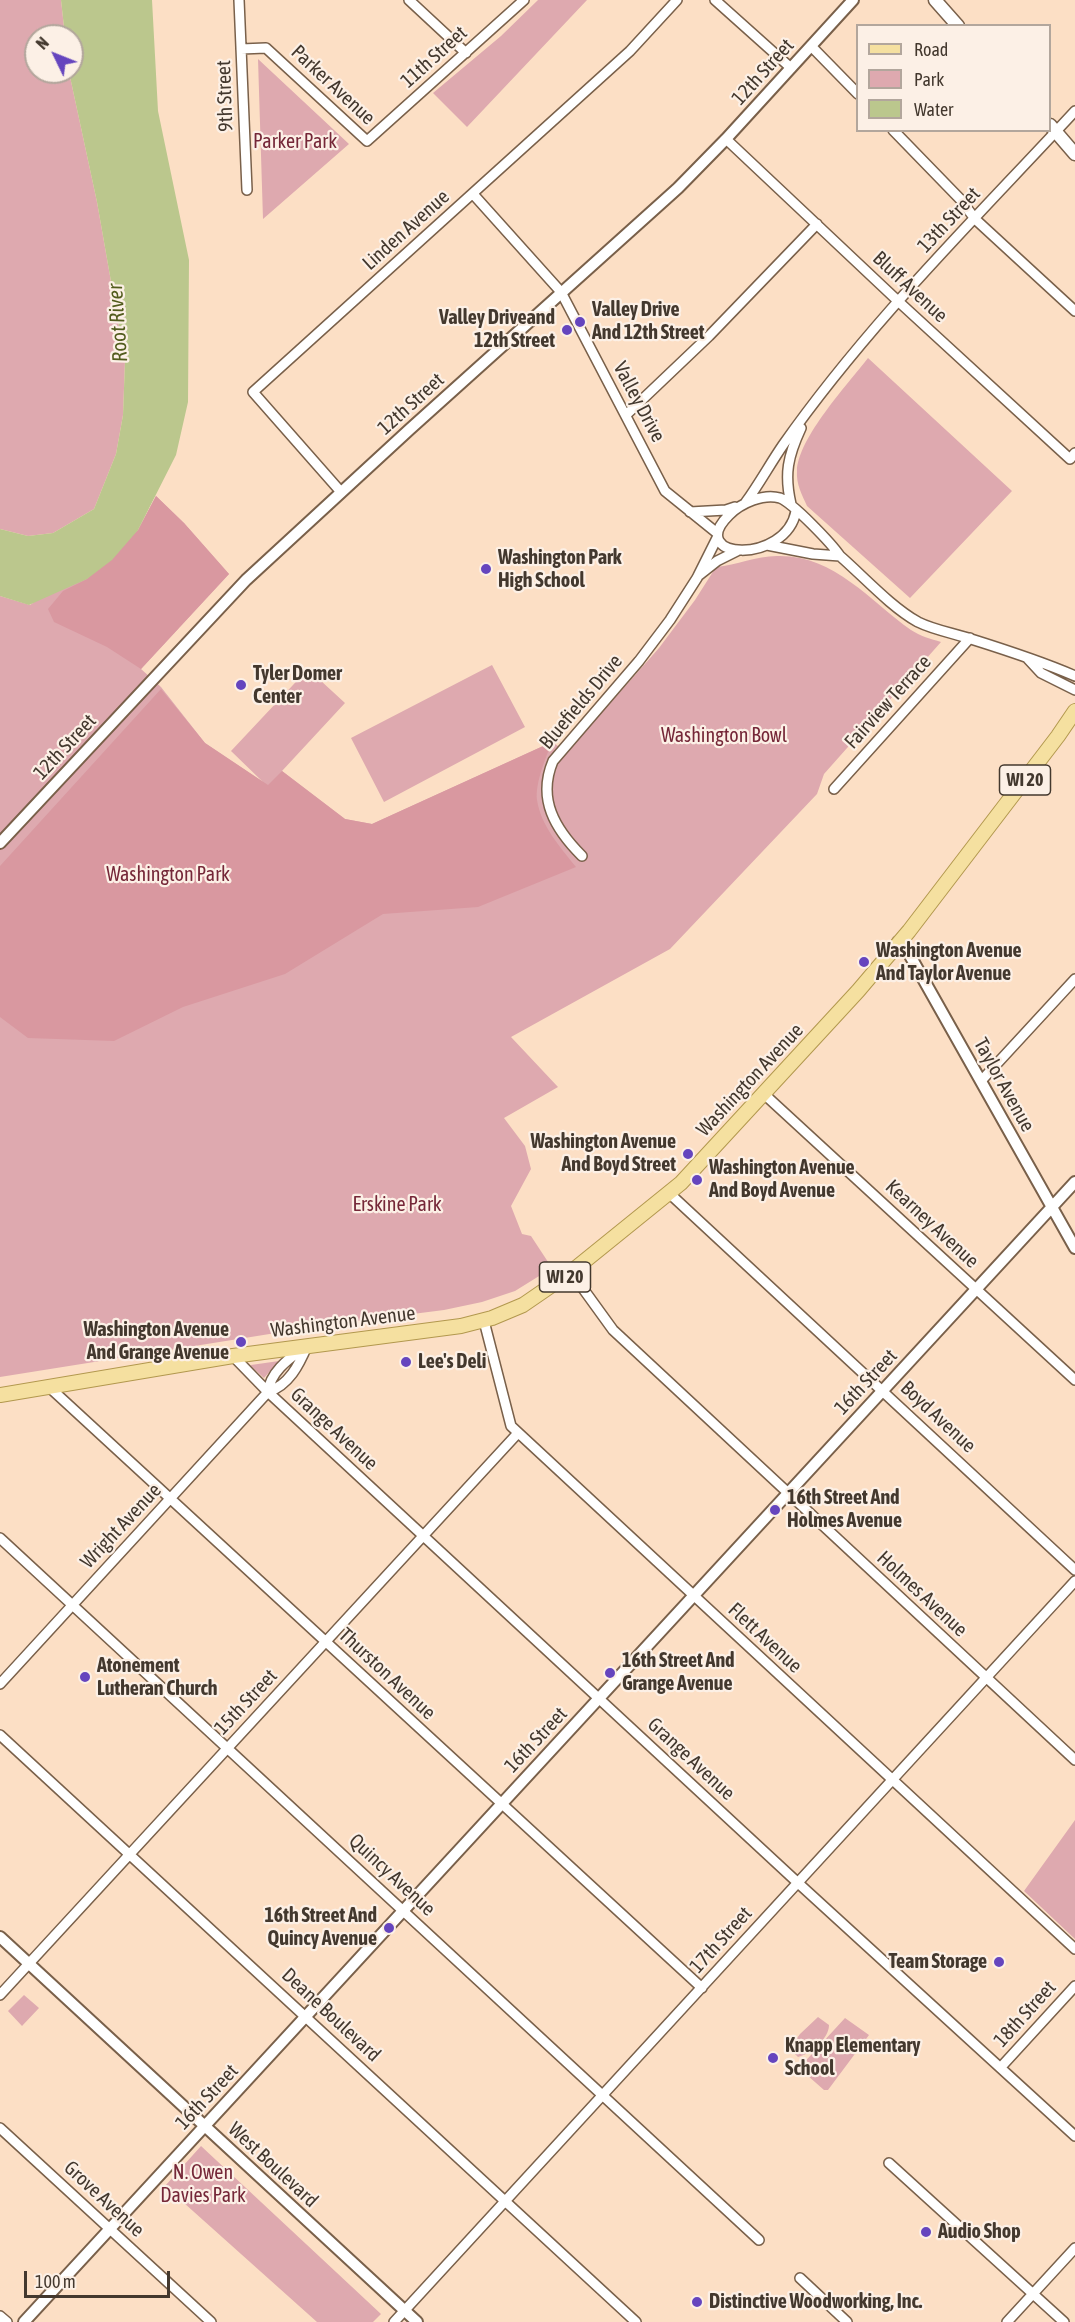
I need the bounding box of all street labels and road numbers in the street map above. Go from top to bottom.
street label: 11th Street [396,21,472,93]
street label: 12th Street [727,34,799,110]
street label: Parker Avenue [286,40,380,130]
street label: 9th Street [212,60,238,132]
street label: 13th Street [913,182,985,258]
street label: Linden Avenue [358,185,454,275]
street label: Bluff Avenue [868,246,952,328]
street label: Valley Drive [608,358,670,446]
street label: 12th Street [373,368,449,440]
street label: Bluefields Drive [535,650,627,754]
street label: Fairview Terrace [840,650,936,754]
street label: 12th Street [29,709,101,785]
road number: WI 20 [1000,765,1050,795]
street label: Washington Avenue [692,1019,808,1141]
street label: Taylor Avenue [968,1034,1040,1136]
street label: Kearney Avenue [880,1175,984,1273]
road number: WI 20 [540,1262,590,1292]
street label: Washington Avenue [269,1301,417,1343]
street label: 16th Street [830,1344,902,1420]
street label: Boyd Avenue [895,1376,981,1458]
street label: Grange Avenue [285,1383,383,1475]
street label: Wright Avenue [76,1479,166,1573]
street label: Holmes Avenue [872,1546,972,1642]
street label: Flett Avenue [723,1598,807,1678]
street label: Thurston Avenue [334,1623,440,1725]
street label: 15th Street [210,1664,282,1740]
street label: 16th Street [500,1702,572,1778]
street label: Grange Avenue [642,1713,740,1805]
street label: Quincy Avenue [344,1829,440,1921]
street label: 17th Street [685,1902,757,1978]
street label: Deane Boulevard [277,1963,385,2067]
street label: 18th Street [989,1976,1061,2052]
street label: 16th Street [171,2059,243,2135]
street label: West Boulevard [223,2117,323,2213]
street label: Grove Avenue [59,2156,149,2242]

